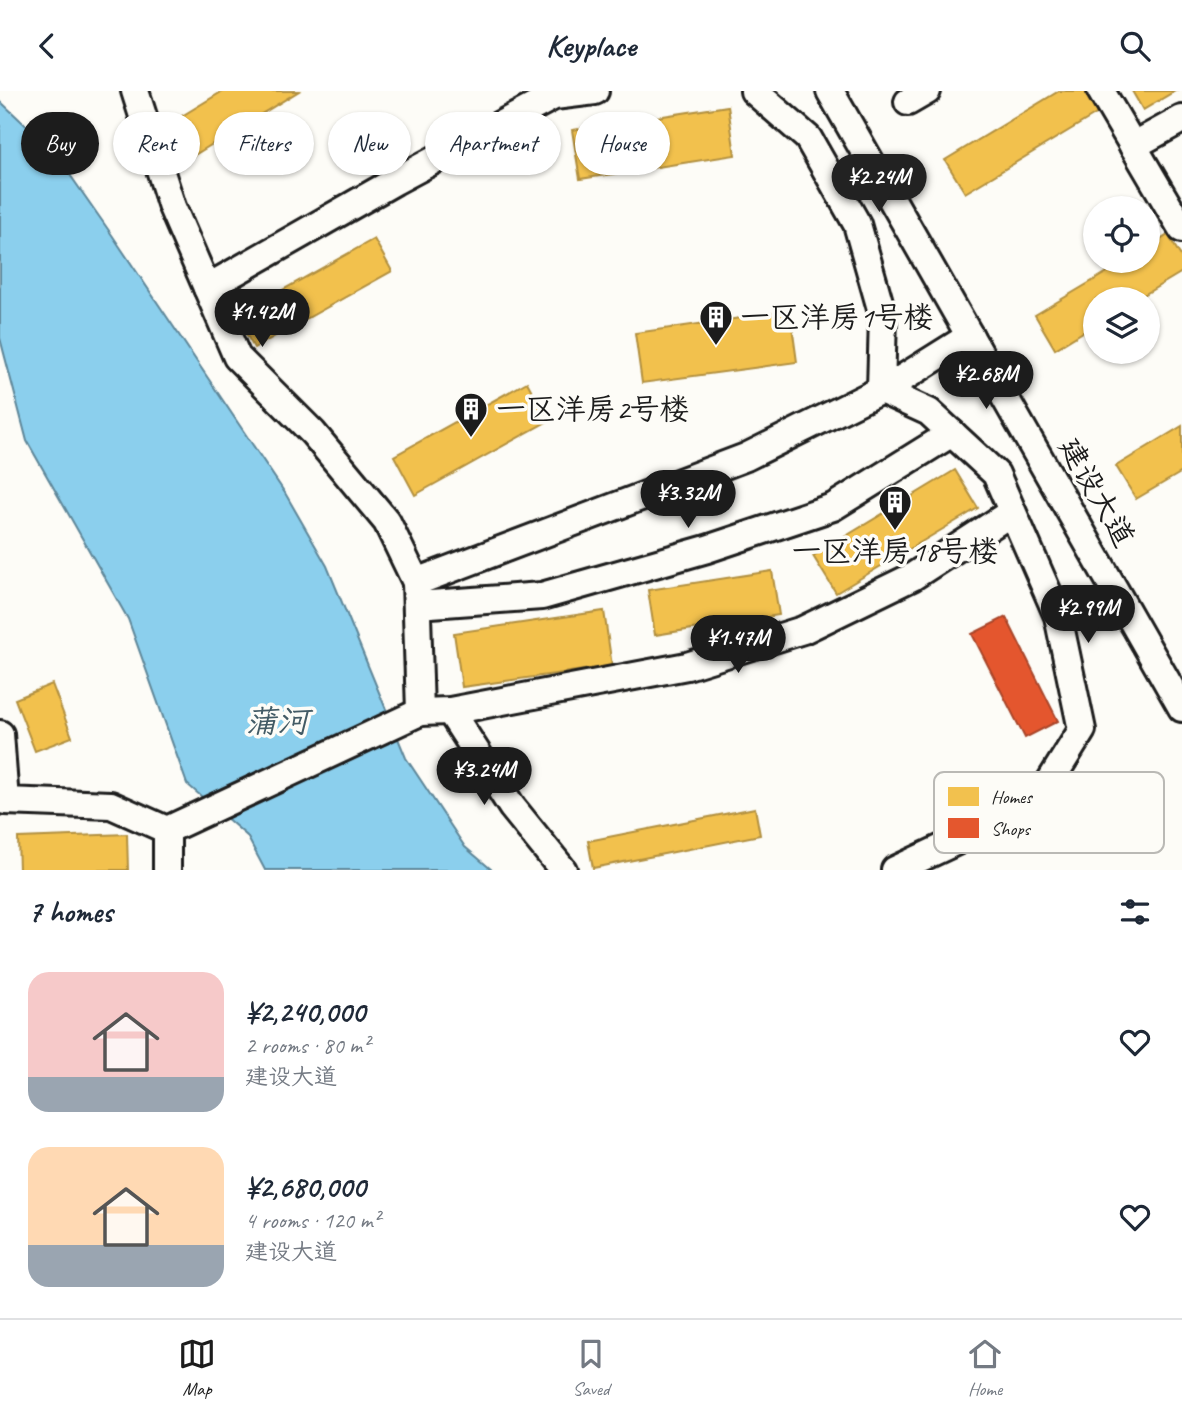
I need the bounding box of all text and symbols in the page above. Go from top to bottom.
text: Keyplace [546,25,636,66]
icon: back [28,27,66,65]
icon: search [1116,27,1154,65]
chip: Buy [21,112,99,175]
chip: Rent [113,112,200,175]
chip: Filters [214,112,314,175]
chip: New [328,112,411,175]
chip: Apartment [425,112,561,175]
chip: House [575,112,670,175]
pin: ¥2.24M [822,155,936,214]
text: ¥2.24M [848,162,910,191]
map controls [1083,196,1160,364]
button: locate [1083,196,1160,273]
button: layers [1083,287,1160,364]
pin: ¥1.42M [205,289,319,349]
text: ¥1.42M [231,297,293,326]
building icon: 一区洋房1号楼 [697,298,735,347]
place label: 一区洋房1号楼 [740,298,934,336]
pin: ¥2.68M [929,351,1043,411]
text: ¥2.68M [954,359,1018,388]
building icon: 一区洋房2号楼 [452,390,490,439]
place label: 一区洋房2号楼 [496,390,690,428]
street label: 建设大道 [1051,431,1143,553]
pin: ¥3.32M [631,471,745,530]
text: ¥3.32M [657,478,719,507]
building icon: 一区洋房18号楼 [876,483,914,532]
place label: 一区洋房18号楼 [792,532,999,570]
pin: ¥2.99M [1031,585,1145,645]
text: ¥2.99M [1057,593,1119,622]
pin: ¥1.47M [681,615,795,675]
text: ¥1.47M [707,623,769,652]
water label: 蒲河 [245,701,314,742]
pin: ¥3.24M [427,747,541,807]
text: ¥3.24M [453,755,515,784]
legend [934,772,1164,853]
text: Homes [991,785,1033,809]
text: Shops [991,817,1031,841]
text: 7 homes [28,893,113,931]
icon: filters [1116,893,1154,931]
text: ¥2,240,000 [245,993,365,1031]
icon: home [84,1000,168,1084]
icon: heart [1116,1023,1154,1061]
text: 2 rooms · 80 m² [245,1031,369,1060]
text: 建设大道 [245,1062,337,1091]
text: ¥2,680,000 [245,1168,366,1206]
icon: home [84,1175,168,1259]
icon: heart [1116,1198,1154,1236]
text: 4 rooms · 120 m² [245,1206,380,1235]
text: 建设大道 [245,1237,337,1266]
tab: Map [178,1335,216,1401]
tab: Saved [572,1335,610,1401]
tab: Home [966,1335,1004,1401]

